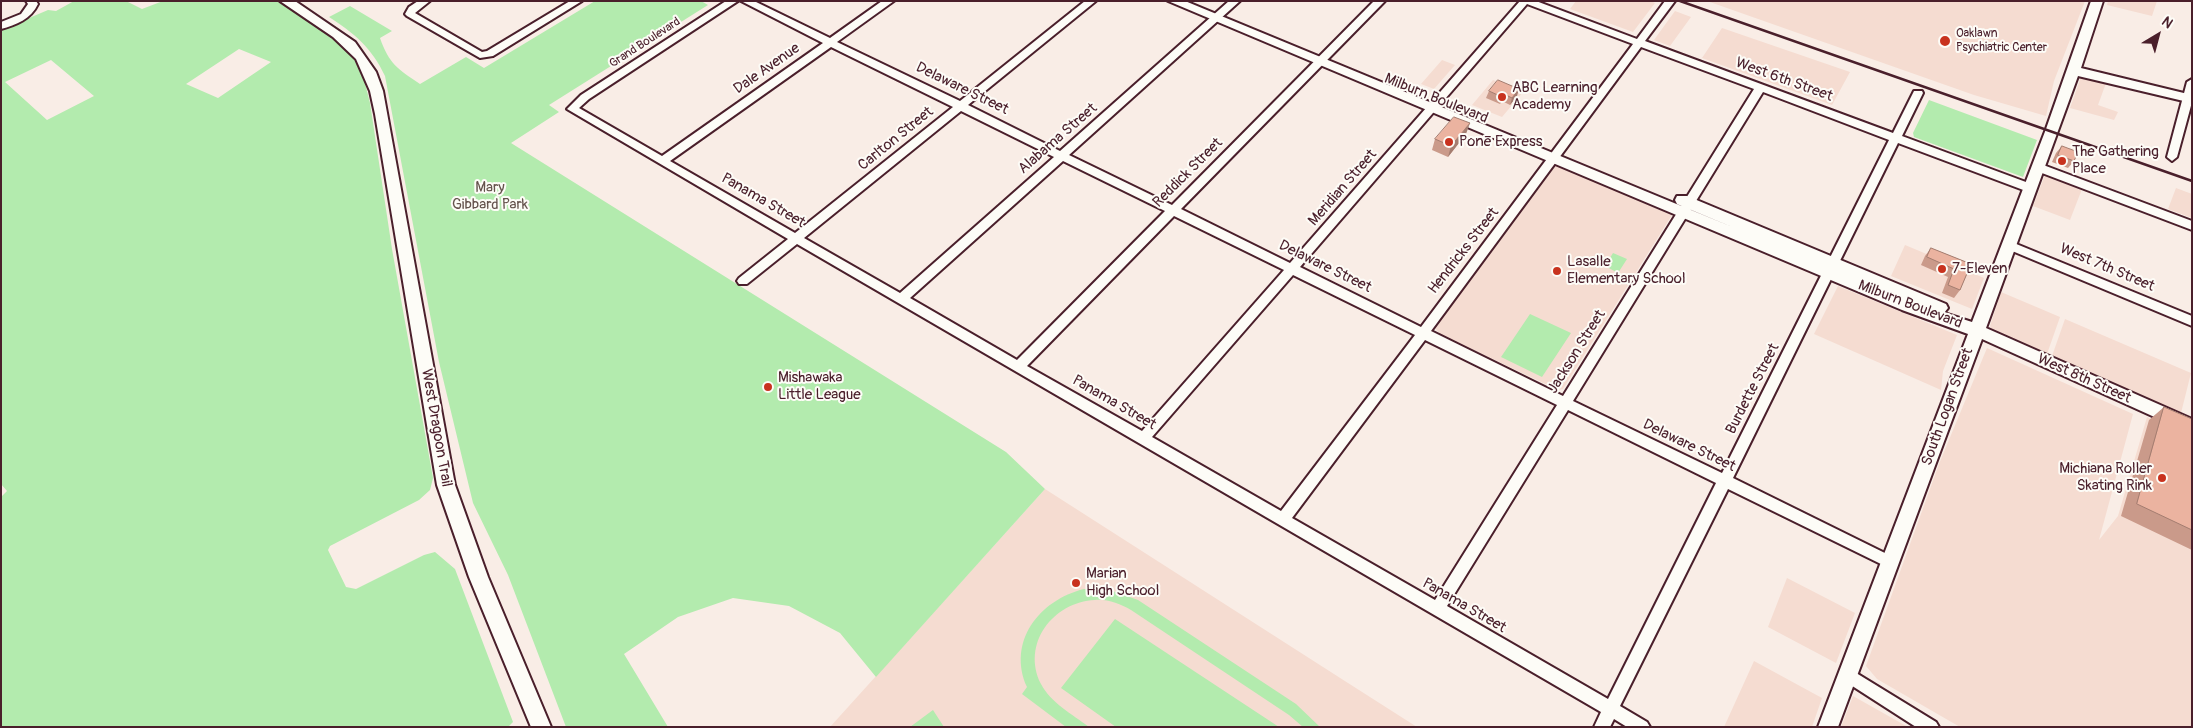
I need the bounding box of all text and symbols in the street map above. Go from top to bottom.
north arrow [2133,10,2183,60]
text: N [2158,13,2176,32]
street label: Grand Boulevard [607,15,683,71]
place label: Oaklawn Psychiatric Center [1956,27,2047,55]
marker: Oaklawn Psychiatric Center [1938,34,1952,48]
street label: Dale Avenue [730,40,804,98]
street label: West 6th Street [1733,54,1835,106]
street label: Delaware Street [913,59,1011,119]
street label: Milburn Boulevard [1382,70,1490,128]
place label: ABC Learning Academy [1512,79,1598,114]
marker: ABC Learning Academy [1496,91,1508,103]
street label: Alabama Street [1015,100,1101,178]
street label: Carlton Street [855,103,937,175]
place label: Ponē Express [1459,133,1542,151]
street label: Reddick Street [1149,134,1227,212]
marker: Ponē Express [1443,136,1455,148]
place label: The Gathering Place [2072,143,2159,178]
street label: Meridian Street [1305,146,1381,230]
marker: The Gathering Place [2056,155,2068,167]
street label: Panama Street [718,170,808,232]
park label: Mary Gibbard Park [452,179,528,214]
street label: Hendricks Street [1425,204,1503,298]
street label: Delaware Street [1276,237,1374,297]
street label: West 7th Street [2057,240,2157,296]
place label: Lasalle Elementary School [1567,253,1685,288]
place label: 7-Eleven [1952,260,2007,278]
marker: 7-Eleven [1936,263,1948,275]
marker: Lasalle Elementary School [1551,265,1563,277]
street label: Milburn Boulevard [1855,277,1965,333]
street label: Jackson Street [1544,307,1610,397]
street label: Burdette Street [1722,341,1784,437]
street label: South Logan Street [1918,346,1978,468]
street label: West 8th Street [2034,350,2134,408]
street label: West Dragoon Trail [417,368,455,488]
place label: Mishawaka Little League [778,369,861,404]
street label: Panama Street [1069,372,1159,434]
marker: Mishawaka Little League [762,381,774,393]
street label: Delaware Street [1640,416,1738,476]
place label: Michiana Roller Skating Rink [2059,460,2152,495]
marker: Michiana Roller Skating Rink [2156,472,2168,484]
place label: Marian High School [1086,565,1159,600]
street label: Panama Street [1419,575,1509,637]
marker: Marian High School [1070,577,1082,589]

